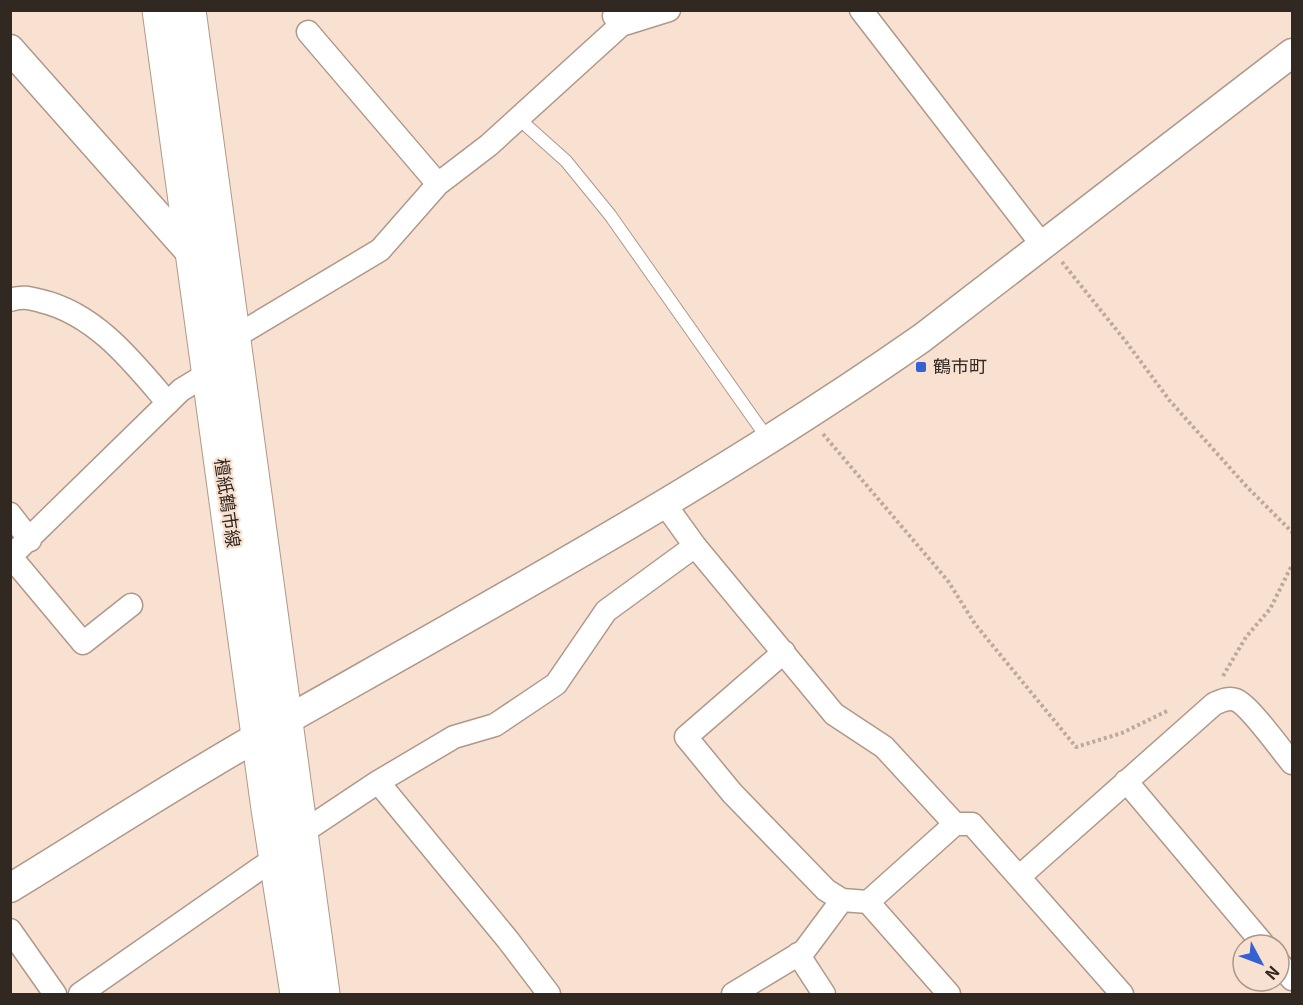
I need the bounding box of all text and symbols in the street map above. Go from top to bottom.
place label: 鶴市町 [933,352,987,378]
marker: 鶴市町 [914,360,928,374]
street label: 檀紙鶴市線 [210,456,248,549]
north arrow [1231,933,1291,993]
text: N [1260,961,1286,986]

